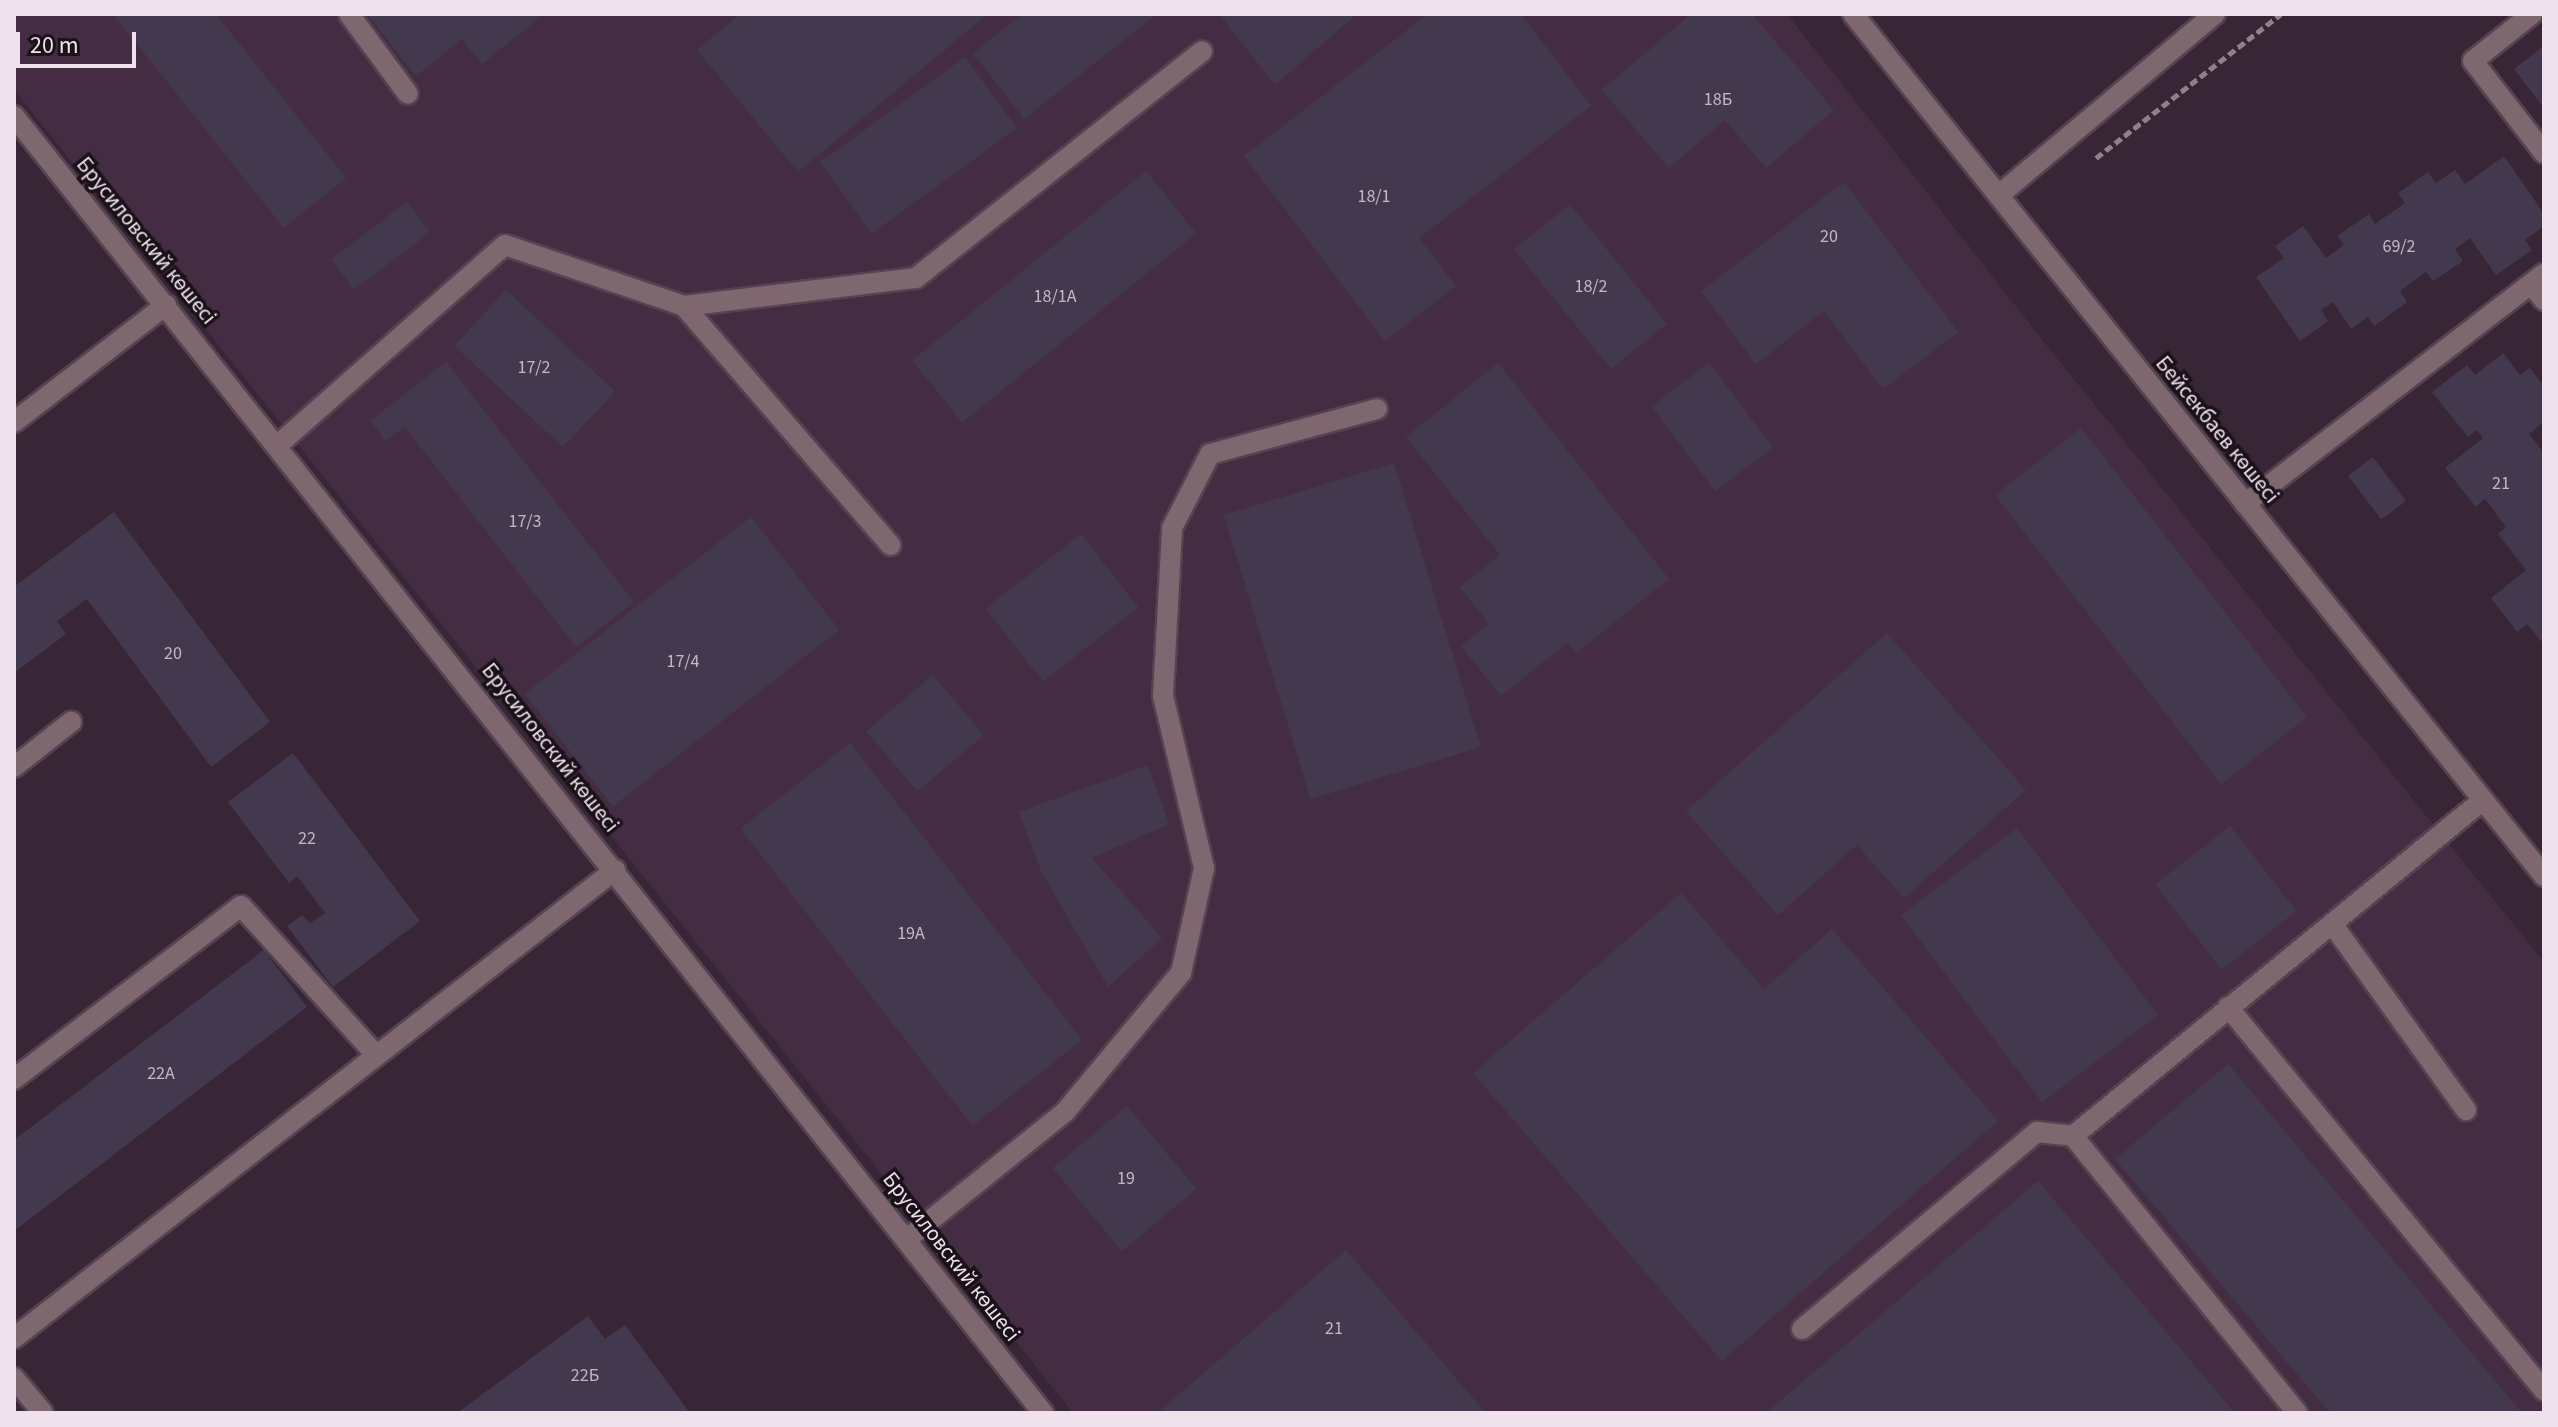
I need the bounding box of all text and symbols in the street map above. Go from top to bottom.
scale bar [20,16,140,66]
text: 20 m [30,28,79,63]
house number: 18Б [1704,89,1732,111]
street label: Брусиловский көшесі [70,152,222,330]
house number: 18/1 [1357,186,1391,208]
house number: 20 [1820,226,1838,248]
house number: 69/2 [2382,236,2416,258]
house number: 18/2 [1574,276,1608,298]
house number: 18/1А [1034,286,1076,308]
street label: Бейсекбаев көшесі [2149,351,2285,509]
house number: 17/2 [517,357,551,379]
house number: 21 [2492,473,2510,495]
house number: 17/3 [508,511,542,533]
house number: 20 [164,643,182,665]
house number: 17/4 [666,651,700,673]
street label: Брусиловский көшесі [476,658,624,838]
house number: 22 [298,828,316,850]
house number: 19А [897,923,925,945]
house number: 22А [147,1063,175,1085]
street label: Брусиловский көшесі [877,1167,1025,1347]
house number: 19 [1117,1168,1135,1190]
house number: 21 [1325,1318,1343,1340]
house number: 22Б [571,1365,599,1387]

